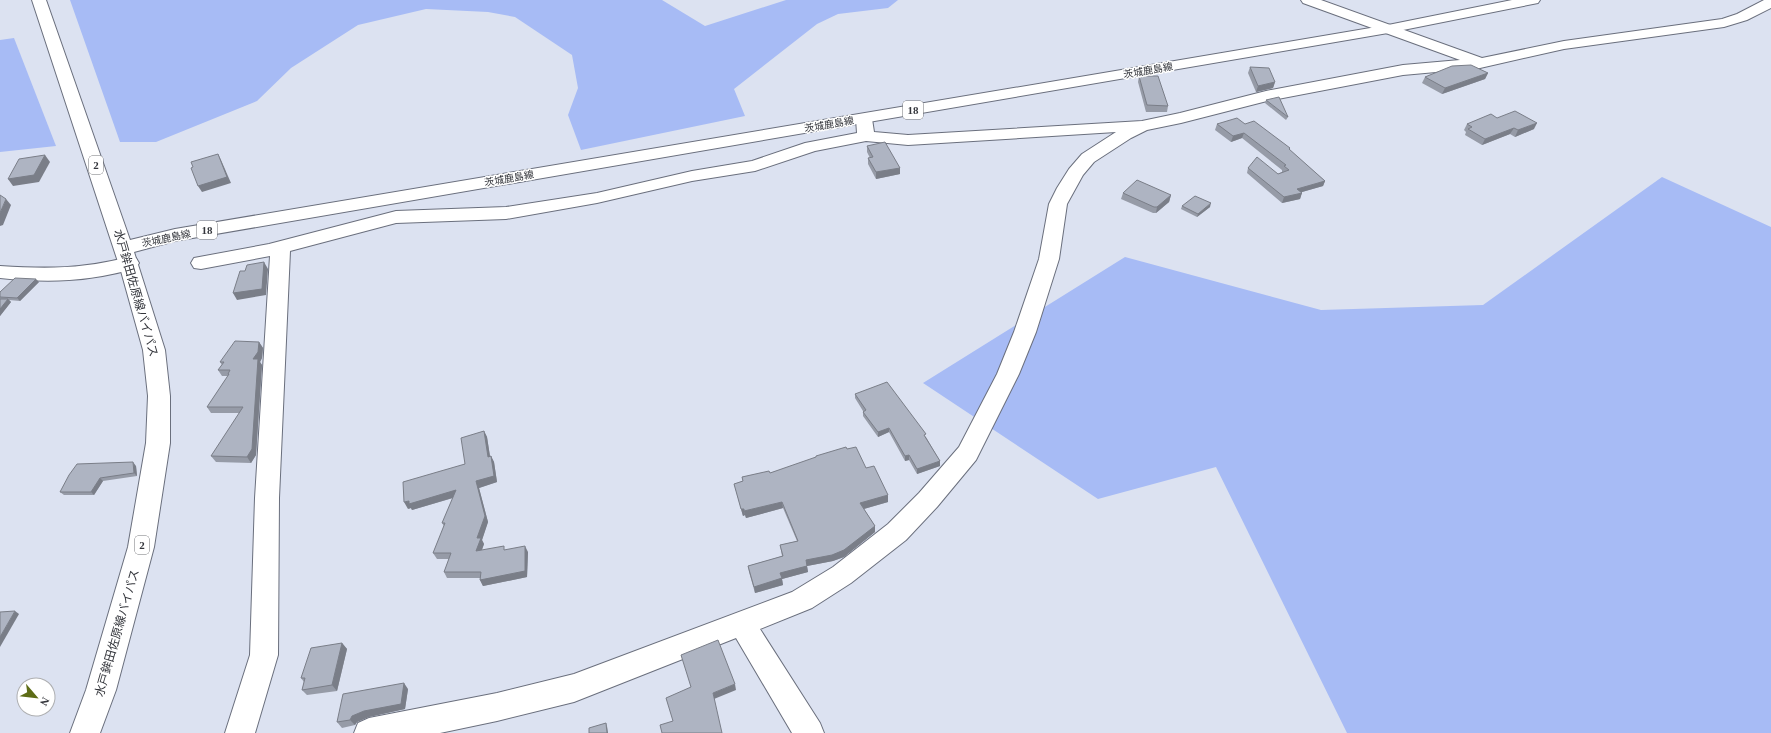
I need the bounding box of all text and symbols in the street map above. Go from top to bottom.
street label: 茨城鹿島線 [1123,61,1174,80]
road number: 18 [903,101,923,119]
street label: 茨城鹿島線 [804,115,855,134]
road number: 2 [89,156,103,174]
street label: 茨城鹿島線 [484,169,535,188]
road number: 18 [197,221,217,239]
street label: 水戸鉾田佐原線バイパス [111,228,161,358]
street label: 茨城鹿島線 [141,228,192,249]
road number: 2 [135,536,149,554]
street label: 水戸鉾田佐原線バイパス [92,568,142,698]
north arrow [16,677,56,717]
text: N [38,695,52,708]

